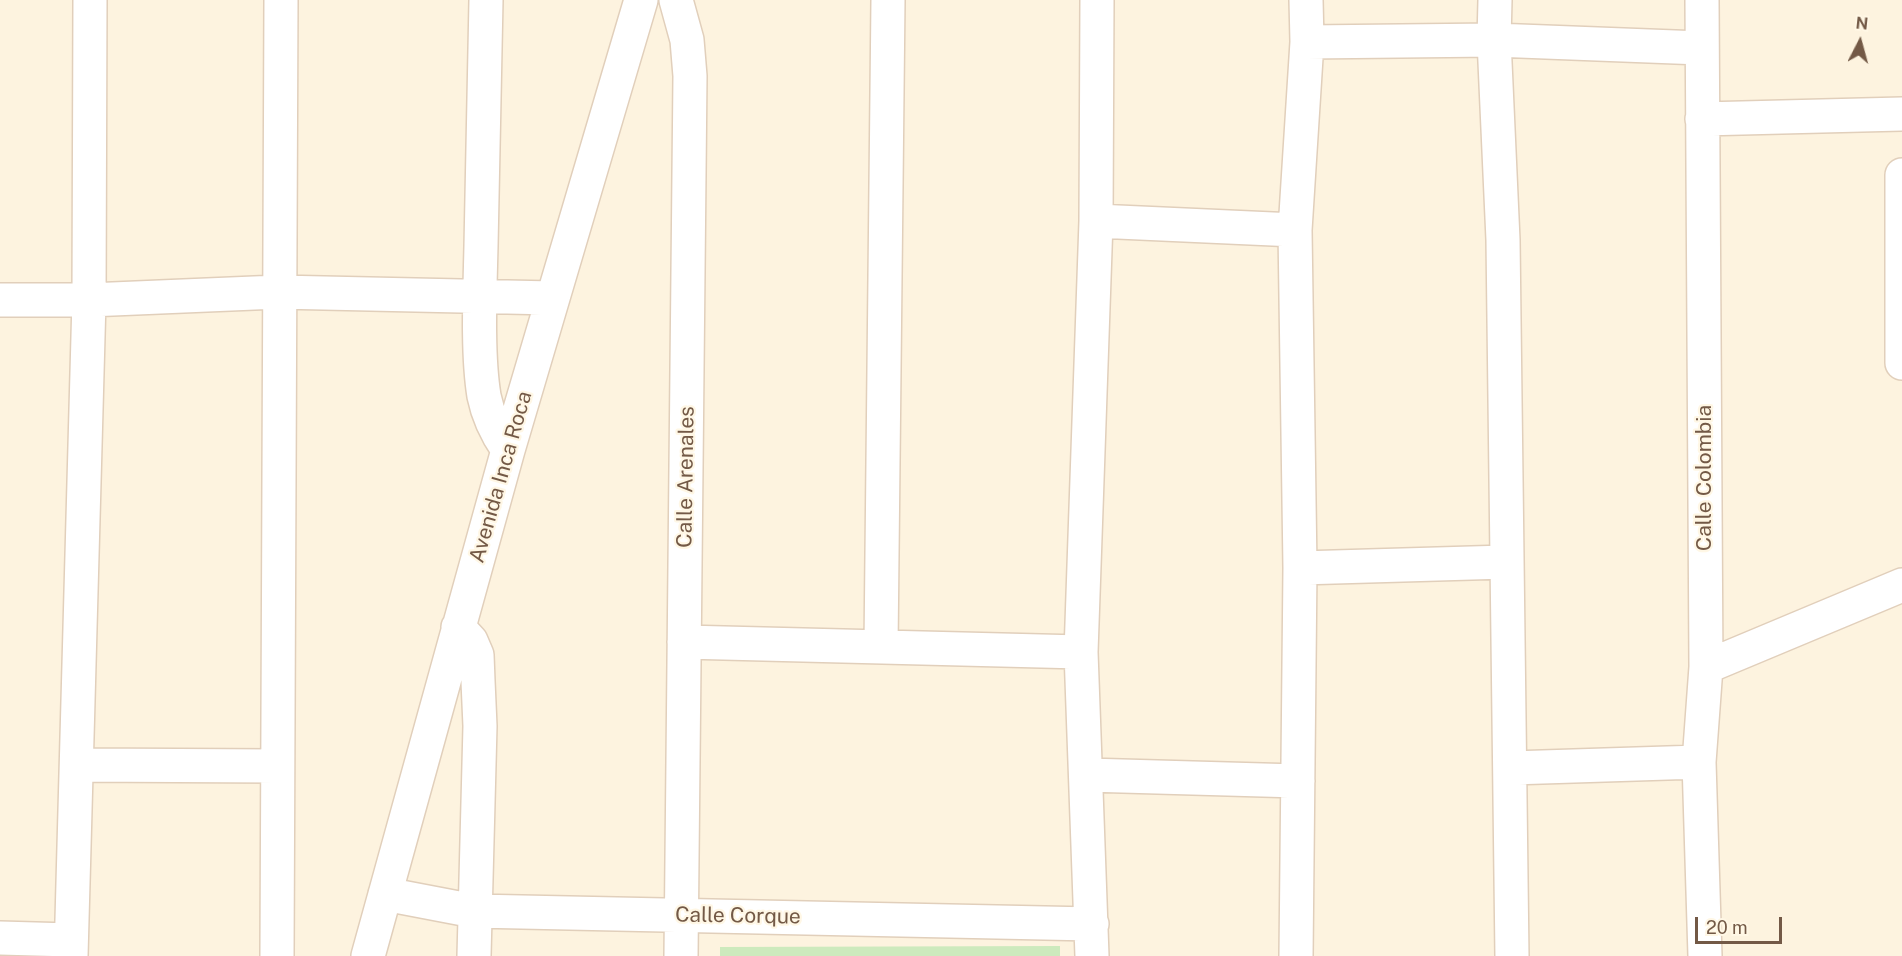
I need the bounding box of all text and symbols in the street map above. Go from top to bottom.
north arrow [1830,12,1890,72]
text: N [1855,13,1869,34]
street label: Avenida Inca Roca [464,388,538,566]
street label: Calle Colombia [1692,405,1718,551]
street label: Calle Arenales [672,406,700,548]
street label: Calle Corque [675,902,801,930]
scale bar [1698,905,1785,943]
text: 20 m [1706,917,1748,938]

